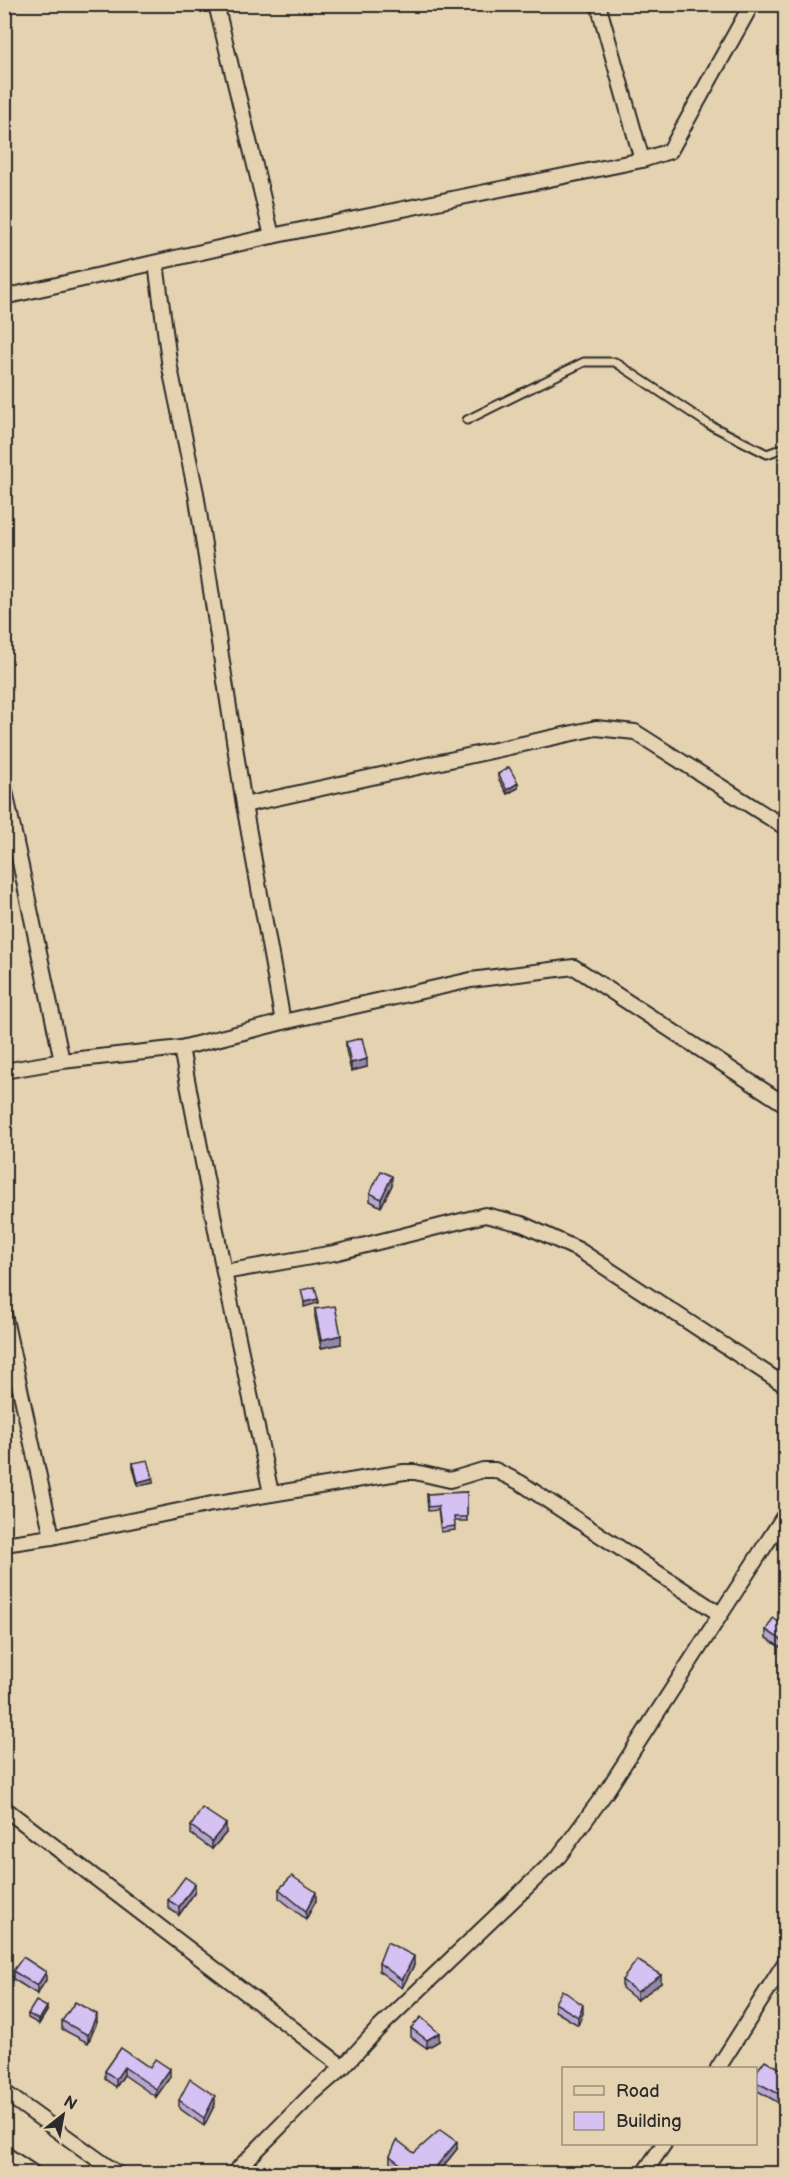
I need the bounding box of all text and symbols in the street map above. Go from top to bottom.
legend [562,2067,757,2145]
text: Road [616,2081,660,2102]
north arrow [33,2085,93,2145]
text: N [60,2092,80,2115]
text: Building [616,2111,682,2132]

